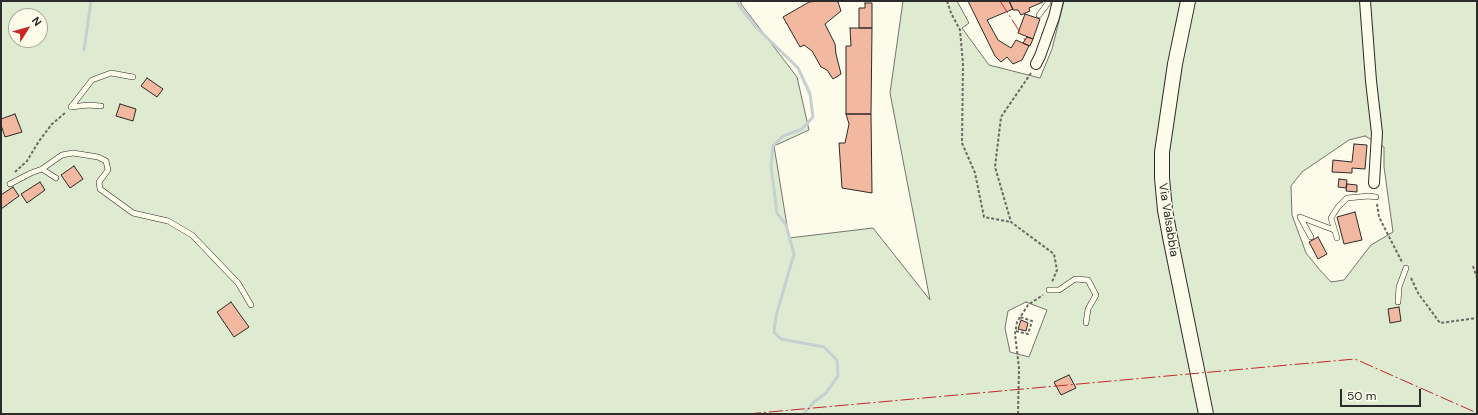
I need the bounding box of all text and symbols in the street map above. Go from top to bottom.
north arrow [8,8,48,48]
text: N [29,14,45,29]
street label: Via Valsabbia [1155,182,1181,258]
scale bar [1342,381,1423,407]
text: 50 m [1347,388,1376,404]

